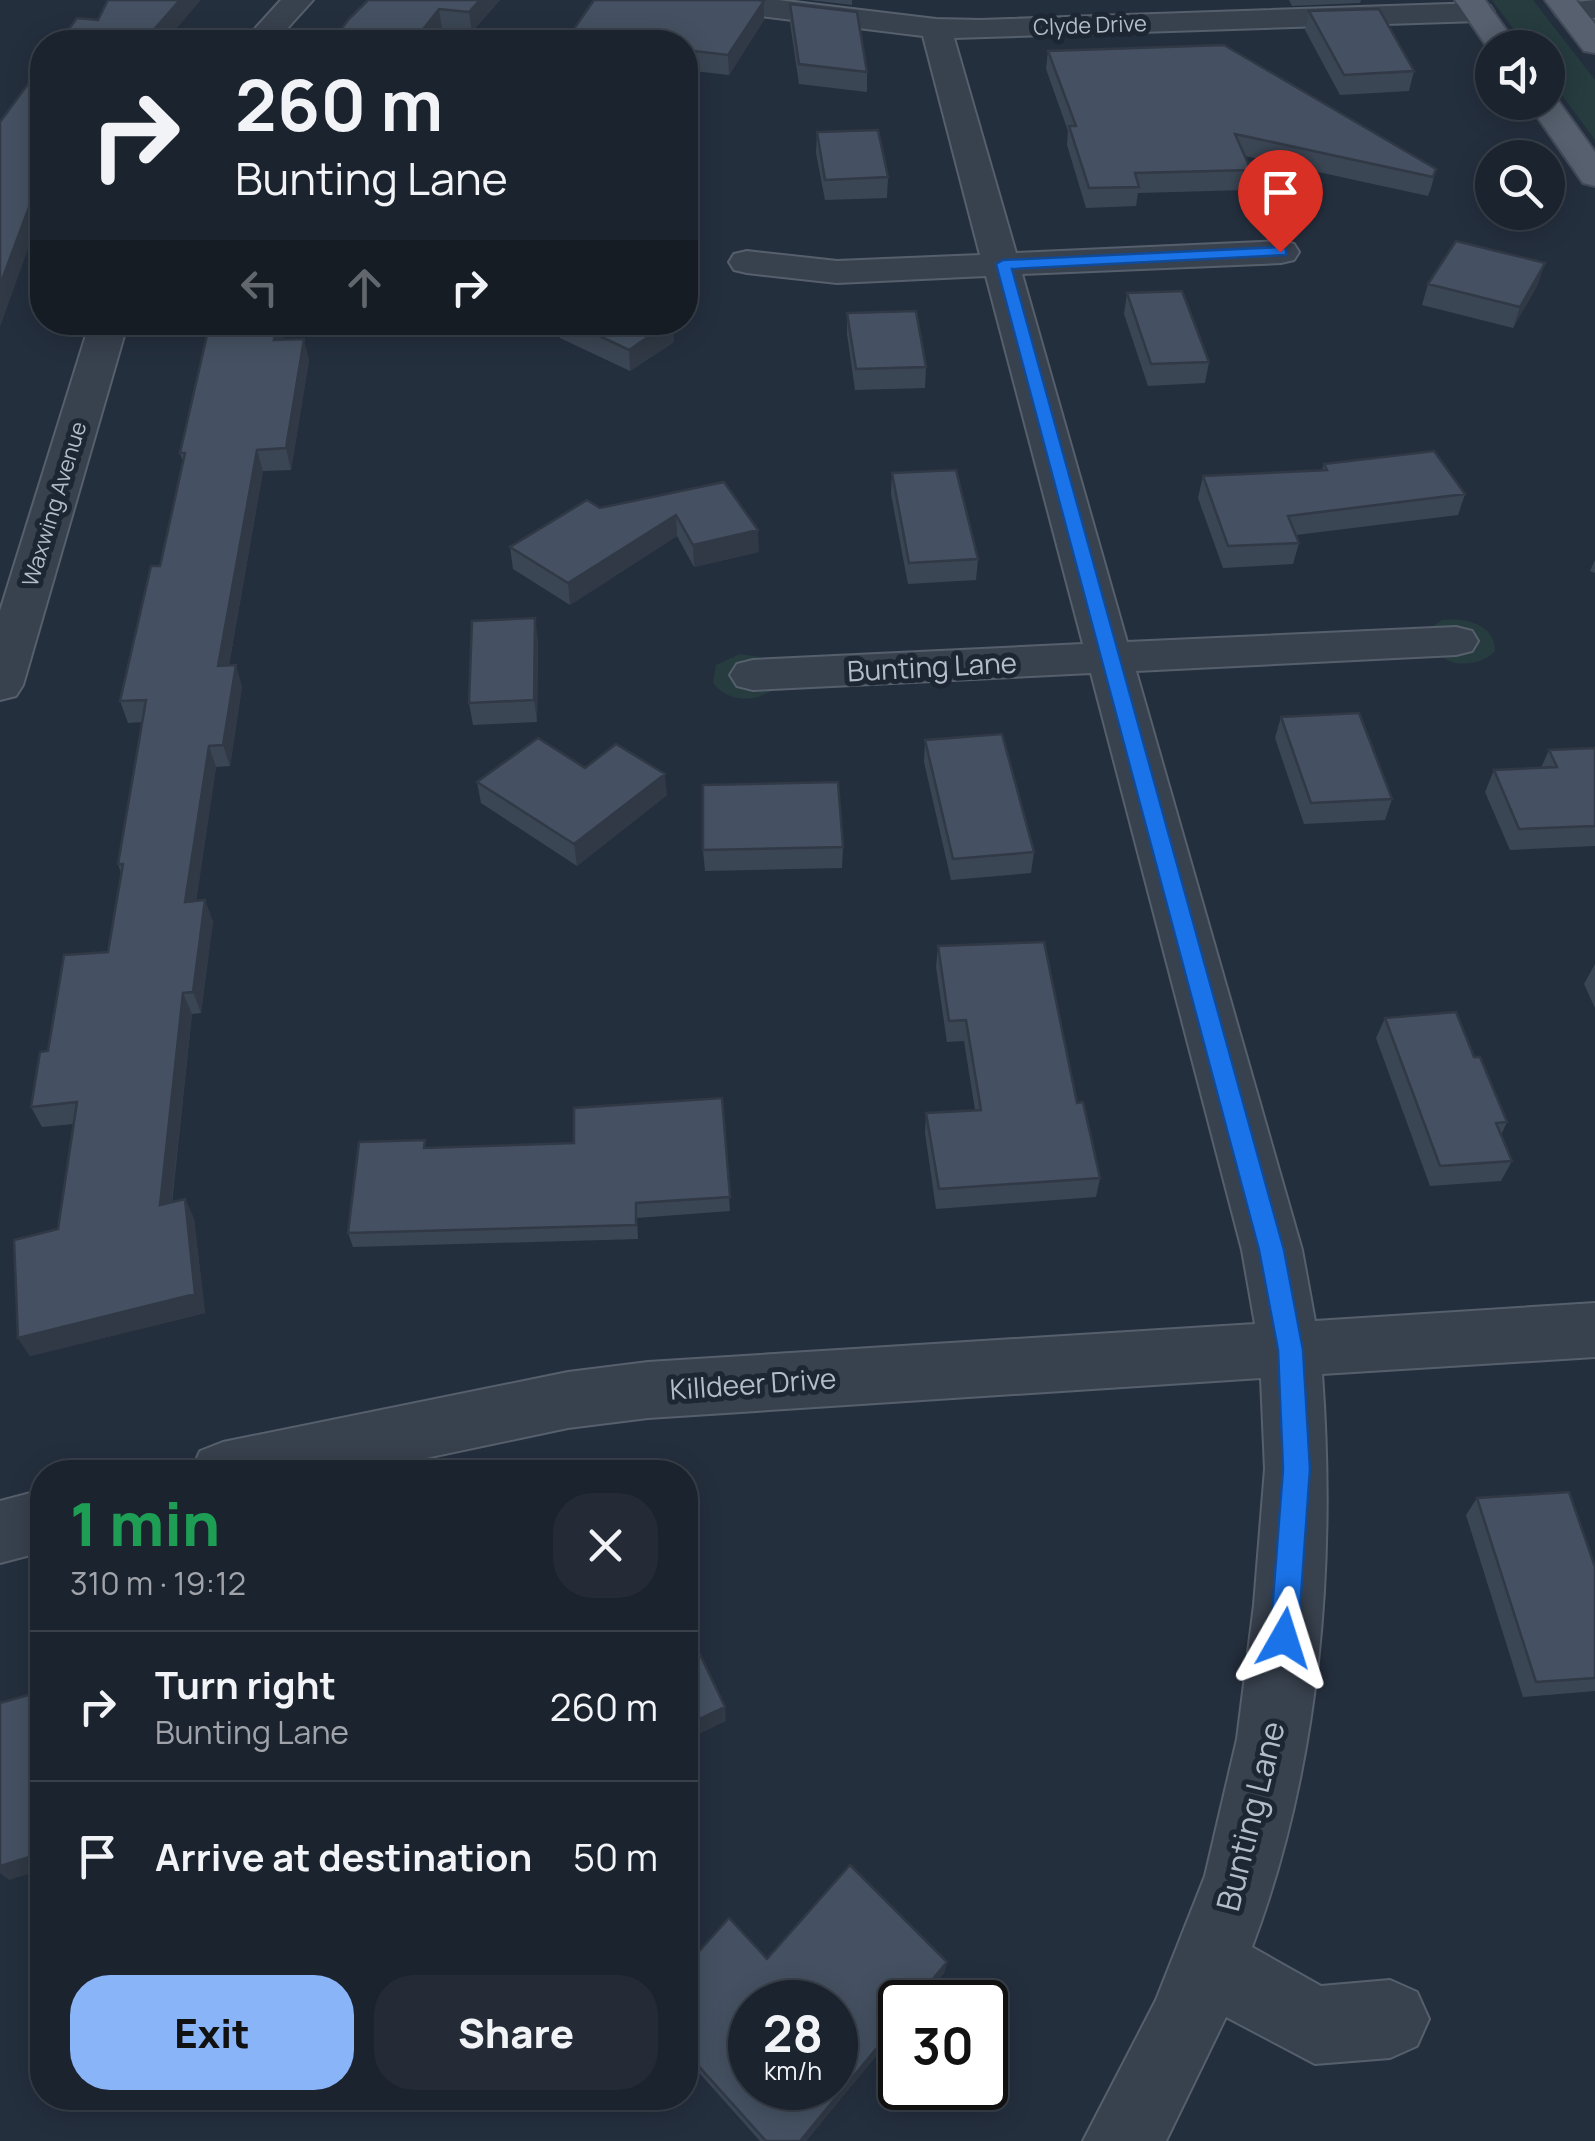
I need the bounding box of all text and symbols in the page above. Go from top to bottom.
street label: Clyde Drive [1033,8,1148,42]
map controls [1475,30,1565,230]
button: sound [1475,30,1565,120]
text: 260 m [235,56,443,152]
icon: right [70,70,200,200]
button: search [1475,140,1565,230]
text: Bunting Lane [235,147,508,209]
pin [1238,150,1323,253]
icon: arrive [1253,165,1308,220]
icon: left [232,260,287,315]
icon: ahead [337,260,392,315]
icon: right [442,260,497,315]
street label: Waxwing Avenue [15,418,93,590]
street label: Bunting Lane [846,643,1018,689]
street label: Killdeer Drive [669,1358,837,1408]
text: 1 min [70,1482,220,1564]
button: close [553,1493,658,1598]
text: 310 m · 19:12 [70,1561,246,1605]
position arrow [1232,1586,1336,1690]
text: Turn right [155,1658,336,1710]
icon: right [70,1679,125,1734]
text: 260 m [550,1680,658,1732]
text: Bunting Lane [155,1710,349,1754]
street label: Bunting Lane [1205,1717,1295,1915]
icon: arrive [70,1829,125,1884]
text: Arrive at destination [155,1830,532,1882]
text: 50 m [573,1830,658,1882]
button: Exit [70,1975,354,2090]
button: Share [374,1975,658,2090]
speed limit sign: 30 [878,1980,1008,2110]
text: 28 [763,1999,823,2067]
text: km/h [764,2053,822,2088]

